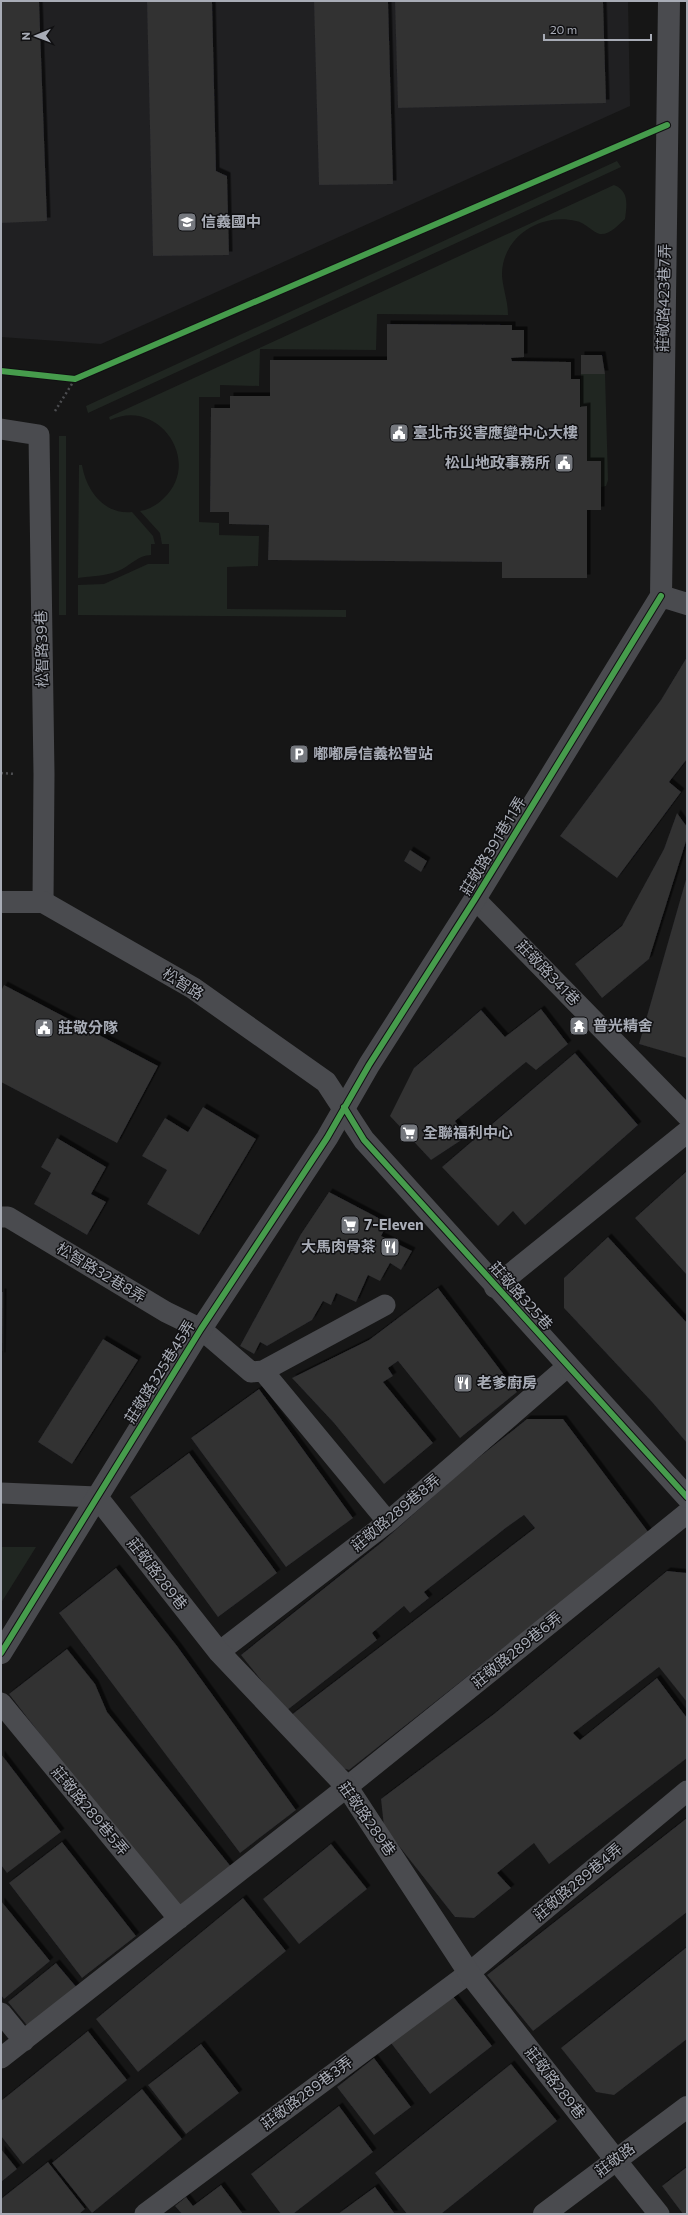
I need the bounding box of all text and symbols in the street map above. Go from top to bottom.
north arrow [16,16,56,56]
scale bar [544,16,651,42]
text: 20 m [550,22,577,36]
text: N [19,32,32,40]
school or university icon: 信義國中 [176,211,198,233]
place label: 信義國中 [201,212,261,230]
street label: 莊敬路423巷7弄 [653,244,673,352]
public building icon: 臺北市災害應變中心大樓 [388,422,410,444]
place label: 臺北市災害應變中心大樓 [413,423,578,441]
public building icon: 松山地政事務所 [553,452,575,474]
place label: 松山地政事務所 [445,453,550,471]
street label: 松智路39巷 [31,610,51,688]
parking icon: 嘟嘟房信義松智站 [288,743,310,765]
place label: 嘟嘟房信義松智站 [313,744,433,762]
street label: 莊敬路391巷11弄 [456,793,529,898]
street label: 莊敬路341巷 [513,936,584,1009]
street label: 松智路 [160,964,207,1003]
temple icon: 普光精舍 [568,1015,590,1037]
place label: 普光精舍 [593,1016,653,1034]
public building icon: 莊敬分隊 [33,1017,55,1039]
place label: 莊敬分隊 [58,1018,118,1036]
supermarket icon: 全聯福利中心 [398,1122,420,1144]
place label: 全聯福利中心 [423,1123,513,1141]
supermarket icon: 7-Eleven [339,1214,361,1236]
place label: 7-Eleven [364,1215,424,1233]
restaurant icon: 大馬肉骨茶 [379,1236,401,1258]
place label: 大馬肉骨茶 [301,1237,376,1255]
street label: 松智路32巷8弄 [54,1238,149,1306]
street label: 莊敬路325巷 [486,1258,557,1333]
street label: 莊敬路325巷45弄 [120,1317,198,1426]
restaurant icon: 老爹廚房 [452,1372,474,1394]
place label: 老爹廚房 [477,1373,537,1391]
street label: 莊敬路289巷8弄 [347,1470,444,1555]
street label: 莊敬路289巷 [124,1534,192,1613]
street label: 莊敬路289巷6弄 [468,1607,565,1691]
street label: 莊敬路289巷5弄 [48,1762,133,1858]
street label: 莊敬路289巷 [336,1778,400,1859]
street label: 莊敬路289巷4弄 [529,1839,625,1924]
street label: 莊敬路289巷 [522,2043,590,2122]
street label: 莊敬路289巷3弄 [257,2052,356,2133]
street label: 莊敬路 [591,2138,638,2180]

